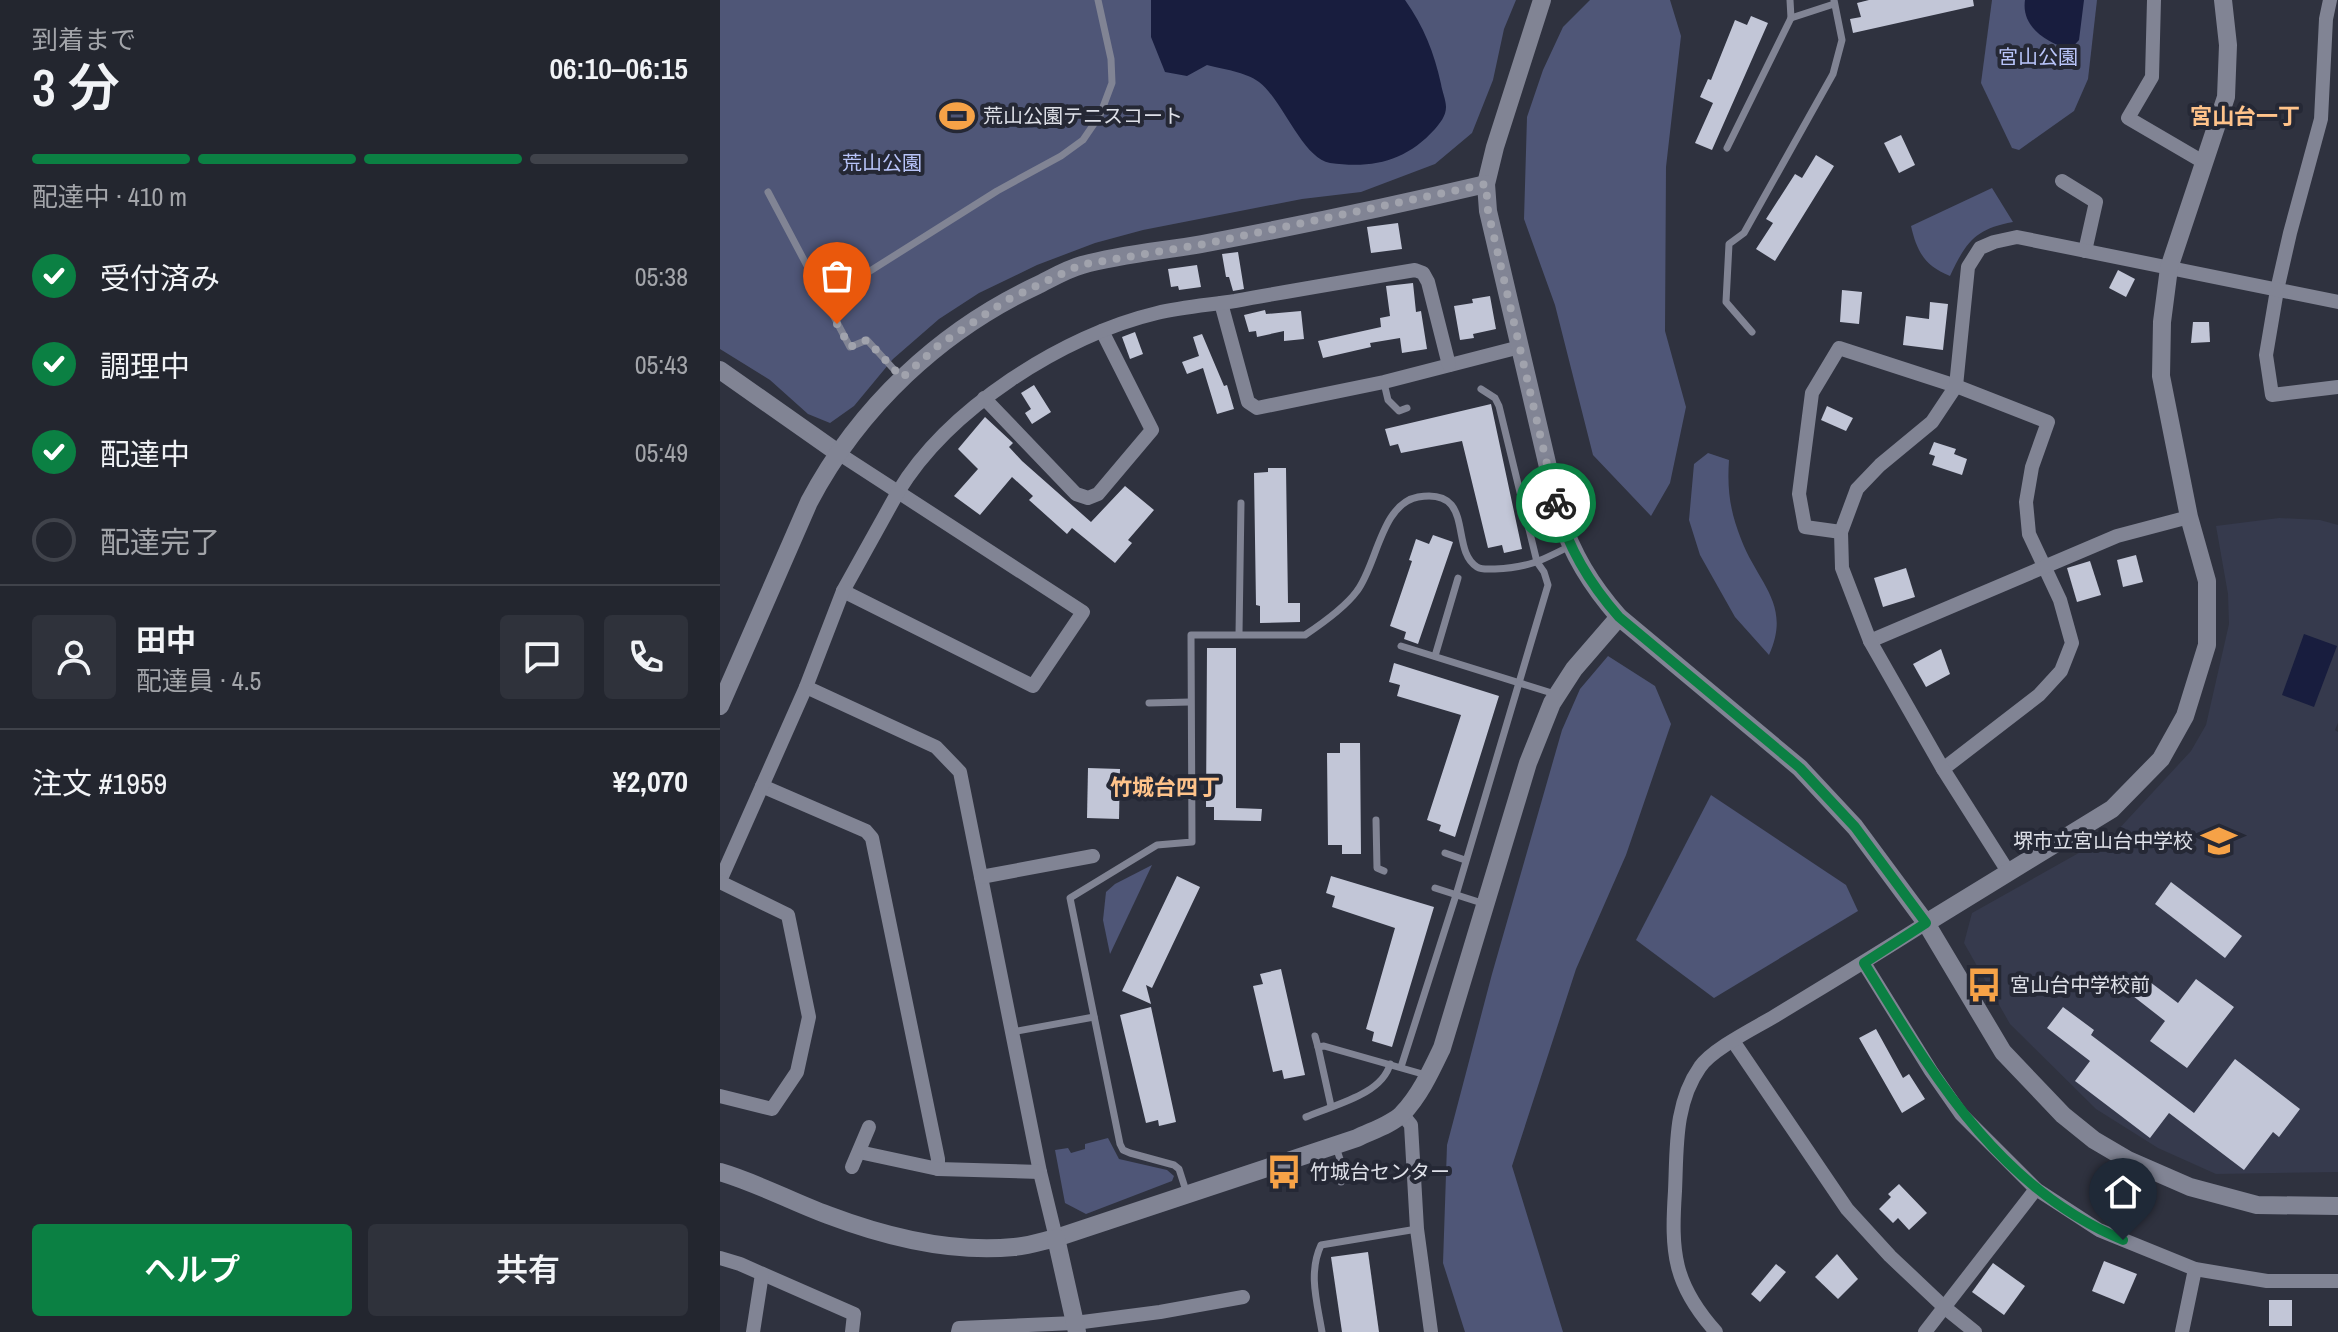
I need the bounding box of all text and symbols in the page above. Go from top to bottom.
text: 到着まで [32,22,136,57]
park label: 宮山公園 [1998,43,2078,70]
text: 06:10–06:15 [549,48,688,88]
text: 3 分 [32,52,120,122]
sports icon: 荒山公園テニスコート [938,97,976,135]
district label: 宮山台一丁 [2190,101,2300,131]
place label: 荒山公園テニスコート [983,102,1183,129]
park label: 荒山公園 [842,149,922,176]
text: 配達中 · 410 m [32,179,187,214]
pin [803,242,871,324]
icon: check [32,254,76,298]
icon: bag [815,254,859,298]
text: 受付済み [100,258,220,298]
text: 05:38 [635,259,688,294]
icon: check [32,342,76,386]
text: 調理中 [100,346,190,386]
text: 05:43 [635,347,688,382]
icon: check [32,430,76,474]
text: 配達中 [100,434,190,474]
text: 05:49 [635,435,688,470]
courier [1516,463,1596,543]
icon: bike [1534,481,1578,525]
text: 配達完了 [100,522,220,562]
button: person [32,615,116,699]
button: chat [500,615,584,699]
button: phone [604,615,688,699]
text: 田中 [136,620,196,660]
text: 配達員 · 4.5 [136,663,261,698]
text: ¥2,070 [613,761,688,801]
text: 注文 #1959 [32,763,167,803]
district label: 竹城台四丁 [1110,772,1220,802]
school or university icon: 堺市立宮山台中学校 [2200,822,2238,860]
place label: 堺市立宮山台中学校 [2013,827,2193,854]
bus stop icon: 宮山台中学校前 [1965,966,2003,1004]
place label: 宮山台中学校前 [2010,971,2150,998]
bus stop icon: 竹城台センター [1265,1153,1303,1191]
place label: 竹城台センター [1310,1158,1450,1185]
pin [2089,1158,2157,1240]
icon: home [2101,1170,2145,1214]
button: ヘルプ [32,1224,352,1316]
button: 共有 [368,1224,688,1316]

